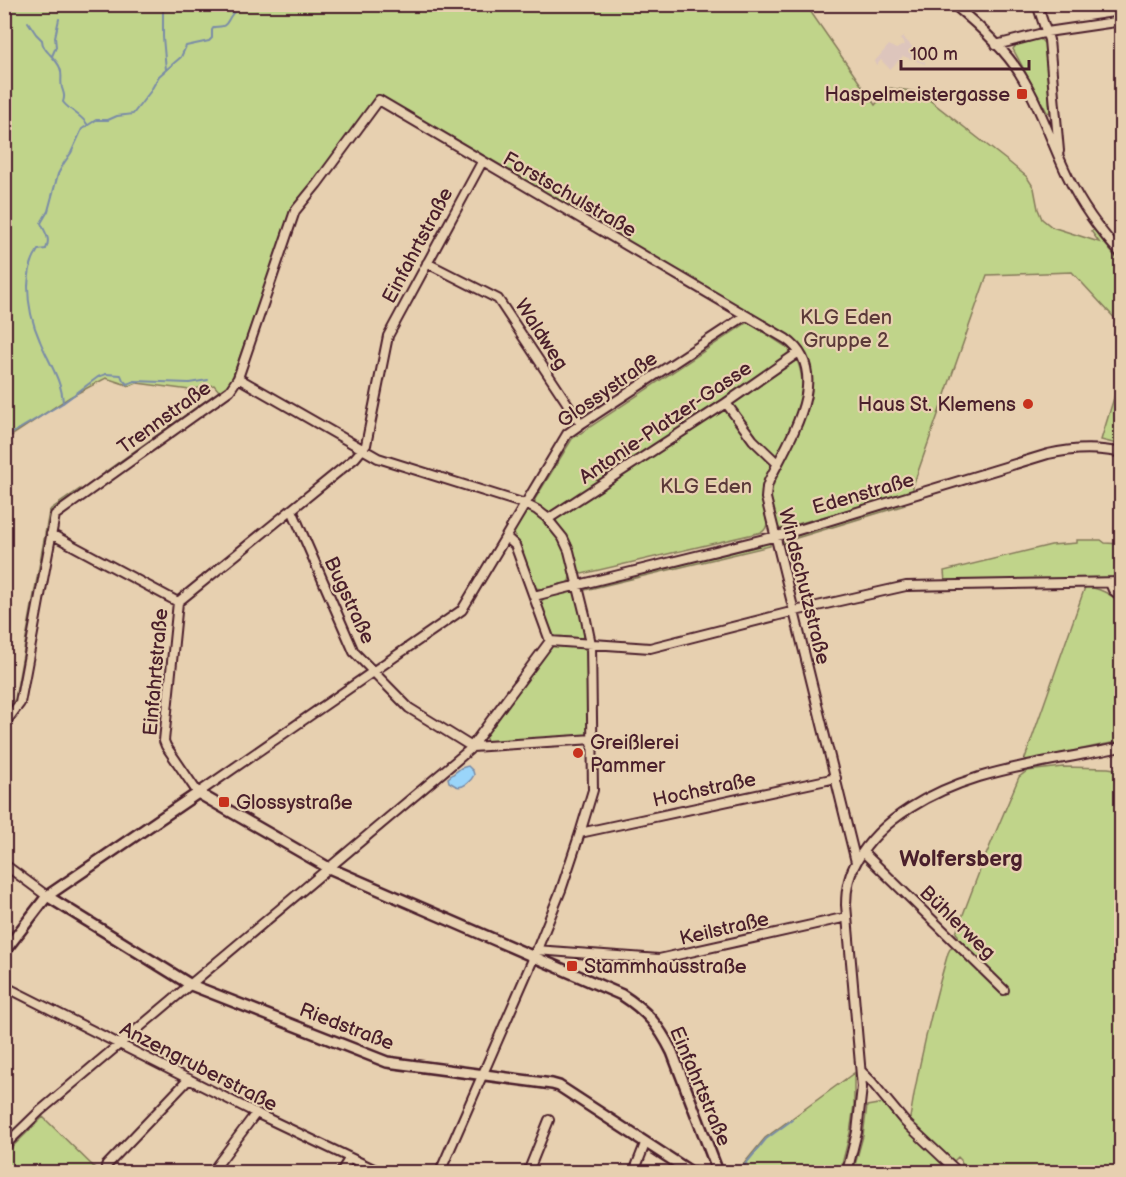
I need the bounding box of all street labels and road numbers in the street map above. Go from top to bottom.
street label: Forstschulstraße [499,147,641,243]
street label: Einfahrtstraße [377,183,459,307]
street label: Waldweg [509,294,573,375]
street label: Glossystraße [553,346,662,433]
street label: Antonie-Platzer-Gasse [575,356,757,490]
street label: Trennstraße [113,376,216,460]
street label: Edenstraße [810,468,917,520]
street label: Windschutzstraße [773,506,835,667]
street label: Bugstraße [318,553,380,648]
street label: Einfahrtstraße [138,607,174,737]
street label: Hochstraße [650,767,758,813]
street label: Bühlerweg [914,881,1000,965]
street label: Keilstraße [677,907,771,951]
street label: Riedstraße [296,998,397,1056]
street label: Anzengruberstraße [116,1017,281,1117]
street label: Einfahrtstraße [664,1023,736,1150]

